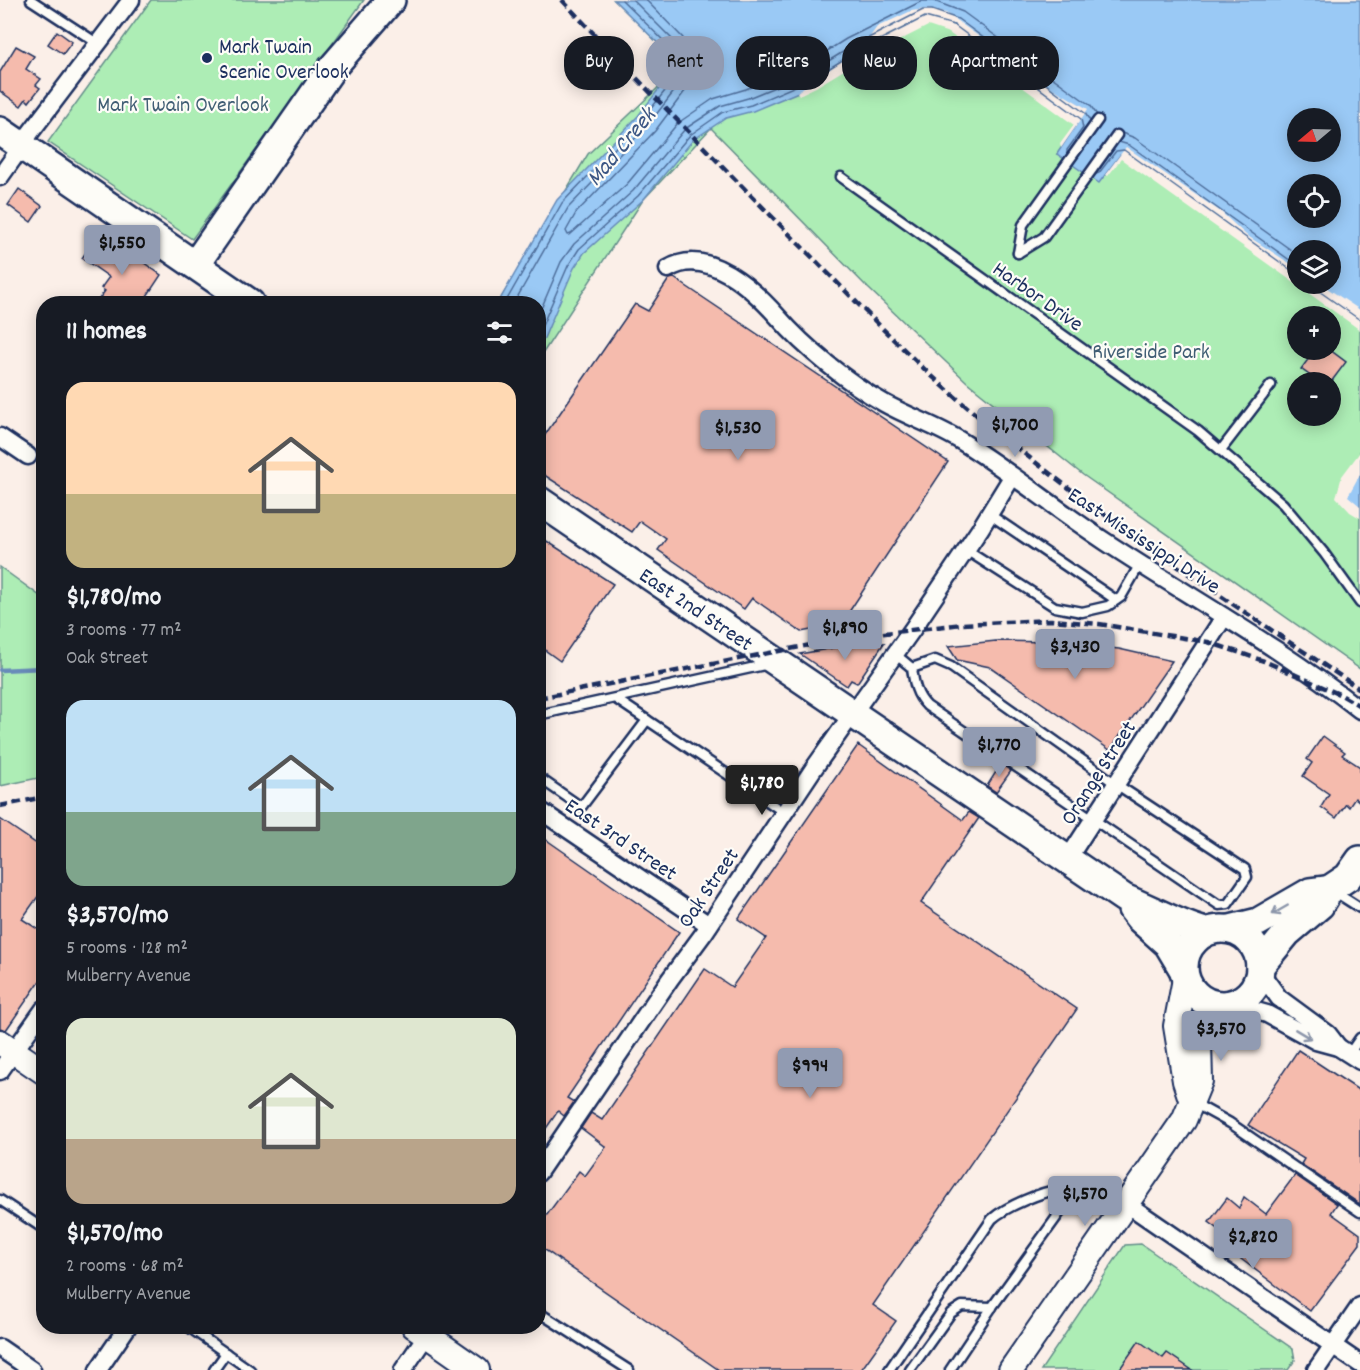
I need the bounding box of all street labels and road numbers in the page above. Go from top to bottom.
street label: Harbor Drive [985,255,1089,341]
street label: East Mississippi Drive [1061,481,1226,603]
street label: East 2nd Street [632,561,758,660]
street label: Orange Street [1055,716,1145,832]
street label: East 3rd Street [558,792,682,890]
street label: Oak Street [672,843,748,935]

